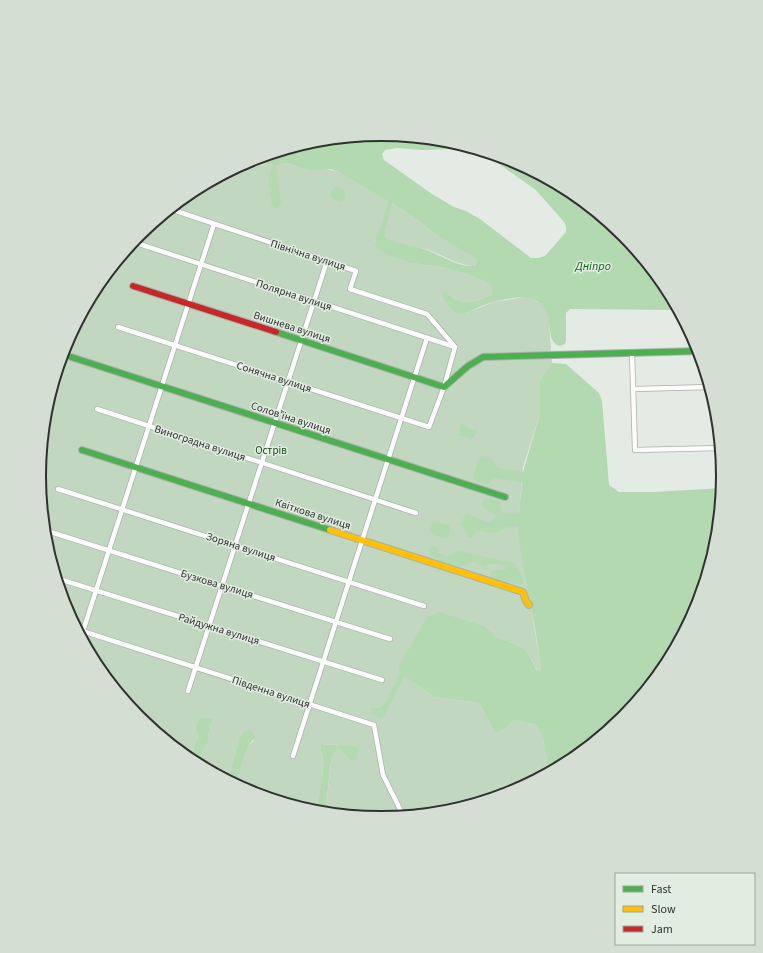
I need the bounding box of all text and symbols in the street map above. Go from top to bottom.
street label: Північна вулиця [268,236,348,274]
water label: Дніпро [574,258,611,275]
street label: Полярна вулиця [254,276,334,314]
street label: Вишнева вулиця [251,307,333,347]
street label: Сонячна вулиця [235,358,313,396]
street label: Соловʼїна вулиця [249,398,333,438]
street label: Виноградна вулиця [152,421,248,465]
park label: Острів [255,443,287,458]
street label: Квіткова вулиця [273,495,353,533]
street label: Зоряна вулиця [204,529,278,565]
street label: Бузкова вулиця [179,566,255,602]
street label: Райдужна вулиця [176,610,262,648]
street label: Південна вулиця [230,672,312,712]
legend [615,873,755,945]
text: Fast [651,881,671,898]
text: Slow [651,901,676,918]
text: Jam [651,921,673,938]

